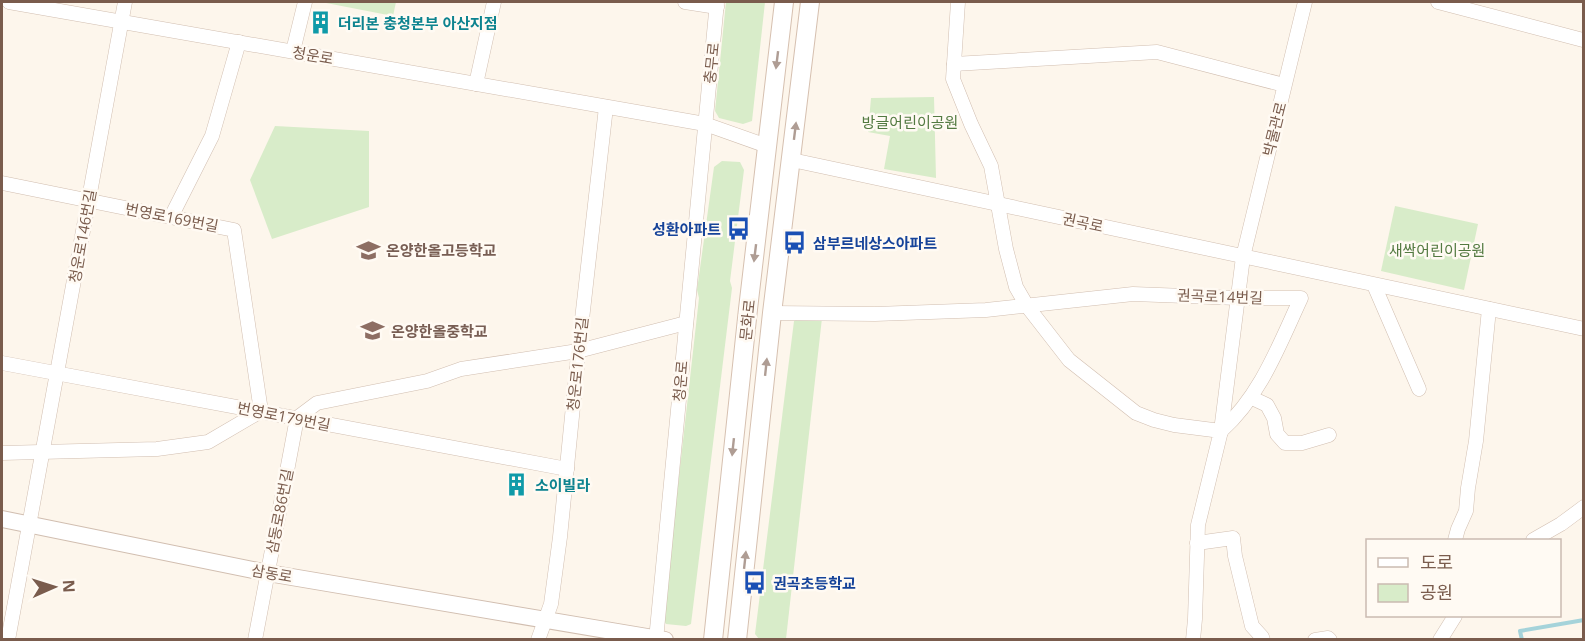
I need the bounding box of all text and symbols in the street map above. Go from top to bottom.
building icon: 더리본 충청본부 아산지점 [307,10,333,36]
place label: 더리본 충청본부 아산지점 [338,13,498,33]
street label: 충무로 [699,41,723,85]
street label: 청운로 [291,42,335,68]
one-way arrow [772,50,782,69]
street label: 박물관로 [1258,100,1290,158]
park label: 방글어린이공원 [862,112,958,132]
one-way arrow [790,122,800,141]
street label: 청운로146번길 [64,188,100,284]
street label: 번영로169번길 [124,198,220,236]
street label: 권곡로 [1061,208,1105,236]
bus stop icon: 성환아파트 [726,216,752,242]
place label: 성환아파트 [652,219,721,239]
bus stop icon: 삼부르네상스아파트 [782,230,808,256]
place label: 삼부르네상스아파트 [813,233,937,253]
school or university icon: 온양한올고등학교 [355,237,381,263]
place label: 온양한올고등학교 [386,240,497,260]
park label: 새싹어린이공원 [1389,240,1485,260]
one-way arrow [750,244,759,263]
street label: 권곡로14번길 [1177,285,1263,307]
street label: 문화로 [735,298,759,342]
street label: 청운로176번길 [562,316,592,412]
school or university icon: 온양한올중학교 [360,318,386,344]
place label: 온양한올중학교 [391,321,488,341]
one-way arrow [761,357,771,376]
street label: 청운로 [668,360,692,402]
street label: 번영로179번길 [236,397,332,435]
one-way arrow [729,438,738,457]
street label: 삼동로86번길 [261,467,297,555]
building icon: 소이빌라 [504,472,530,498]
place label: 소이빌라 [535,475,590,495]
legend [1366,539,1561,617]
text: 도로 [1420,550,1453,574]
one-way arrow [740,551,750,570]
north arrow [24,557,84,617]
street label: 삼동로 [250,560,294,586]
bus stop icon: 권곡초등학교 [742,570,768,596]
place label: 권곡초등학교 [773,573,856,593]
text: N [58,579,80,593]
text: 공원 [1420,580,1453,604]

